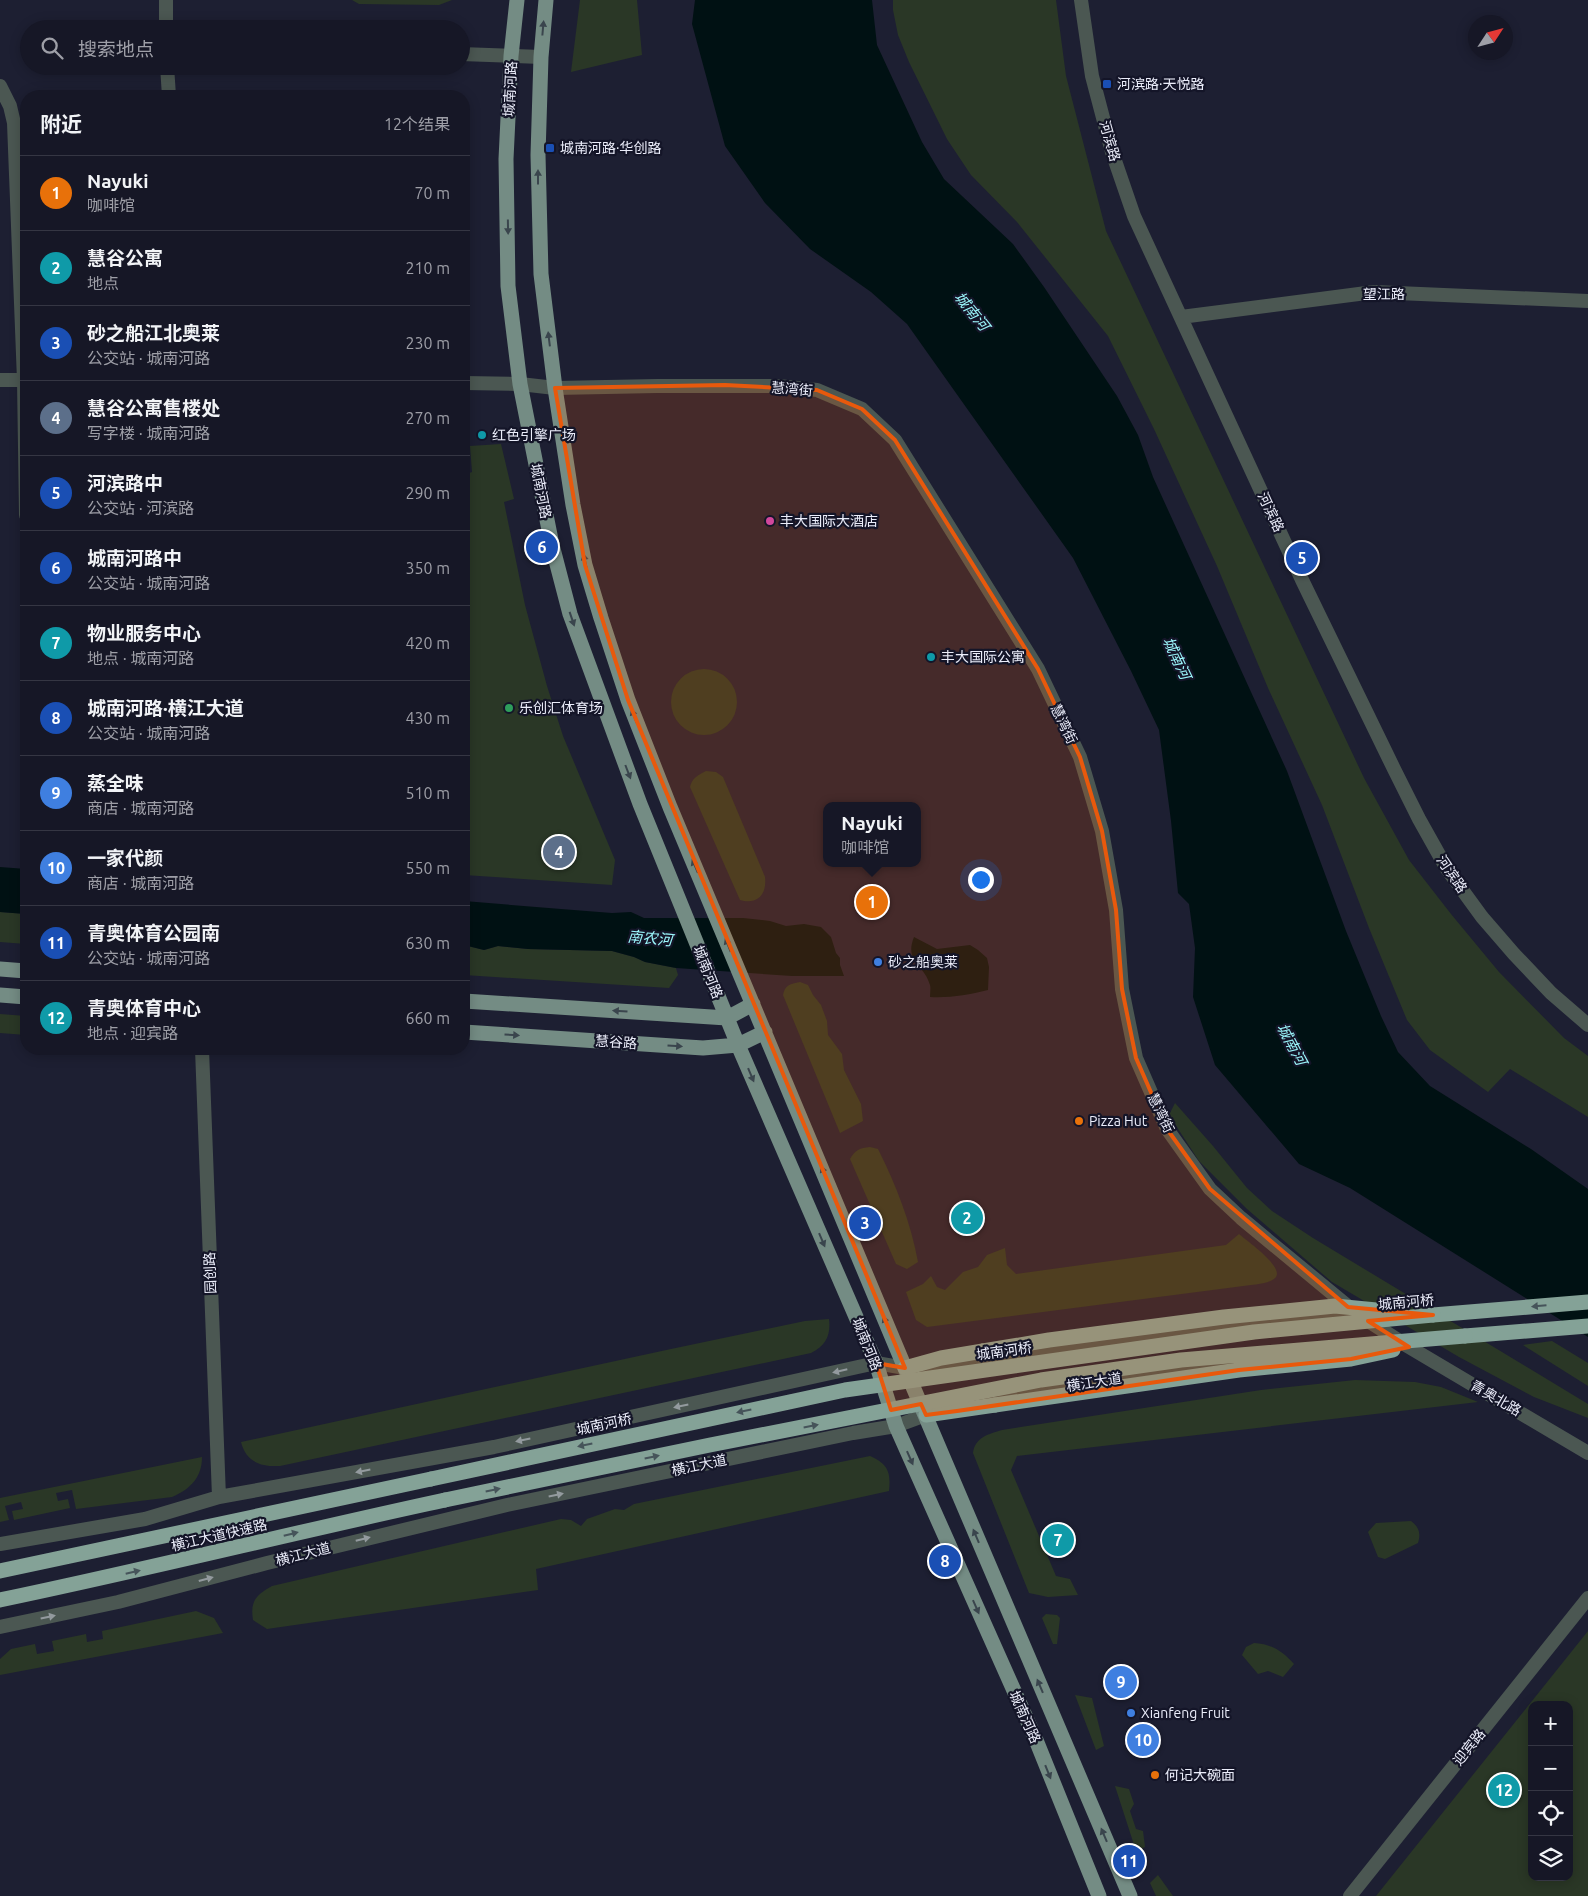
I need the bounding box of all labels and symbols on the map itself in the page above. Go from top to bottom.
north arrow [1468,15,1513,60]
one-way arrow [539,20,547,36]
street label: 城南河路 [501,61,519,117]
place label: 河滨路·天悦路 [1117,76,1204,92]
marker: 河滨路·天悦路 [1101,78,1113,90]
street label: 河滨路 [1097,119,1123,163]
place label: 城南河路·华创路 [560,140,661,156]
marker: 城南河路·华创路 [544,142,556,154]
one-way arrow [534,169,542,185]
one-way arrow [504,219,512,235]
street label: 望江路 [1363,286,1405,302]
water label: 城南河 [951,288,995,336]
one-way arrow [545,331,553,347]
street label: 慧湾街 [770,379,814,399]
place label: 红色引擎广场 [492,427,576,443]
marker: 红色引擎广场 [476,429,488,441]
street label: 城南河路 [528,462,554,520]
street label: 河滨路 [1255,490,1287,534]
place label: 丰大国际大酒店 [780,513,878,529]
marker: 丰大国际大酒店 [764,515,776,527]
pin: 6 [526,528,558,566]
pin: 5 [1286,539,1318,577]
one-way arrow [581,553,589,568]
one-way arrow [569,612,576,627]
water label: 城南河 [1160,634,1195,685]
place label: 丰大国际公寓 [941,649,1025,665]
marker: 丰大国际公寓 [925,651,937,663]
place label: 乐创汇体育场 [519,700,603,716]
marker: 乐创汇体育场 [503,702,515,714]
street label: 慧湾街 [1048,702,1080,746]
one-way arrow [630,708,638,723]
one-way arrow [624,765,632,780]
pin: 4 [543,833,575,871]
street label: 河滨路 [1434,852,1470,896]
one-way arrow [691,859,699,873]
your location [968,867,994,893]
pin: 1 [856,883,888,921]
water label: 南农河 [627,928,676,949]
one-way arrow [724,938,732,952]
street label: 城南河路 [690,943,726,1001]
place label: 砂之船奥莱 [888,954,958,970]
marker: 砂之船奥莱 [872,956,884,968]
one-way arrow [612,1007,628,1015]
water label: 城南河 [1274,1020,1311,1070]
one-way arrow [505,1032,521,1040]
street label: 慧谷路 [594,1033,638,1051]
one-way arrow [667,1042,683,1050]
one-way arrow [748,1068,756,1082]
street label: 慧湾街 [1145,1091,1177,1135]
place label: Pizza Hut [1089,1113,1148,1129]
marker: Pizza Hut [1073,1115,1085,1127]
one-way arrow [819,1166,827,1180]
pin: 2 [951,1199,983,1237]
pin: 3 [849,1204,881,1242]
one-way arrow [819,1233,827,1247]
street label: 园创路 [201,1252,219,1294]
street label: 城南河桥 [1377,1292,1435,1312]
one-way arrow [1531,1303,1547,1311]
street label: 城南河路 [849,1315,885,1373]
one-way arrow [882,1316,890,1330]
street label: 城南河桥 [975,1339,1033,1363]
one-way arrow [833,1367,848,1375]
street label: 横江大道 [1065,1370,1123,1394]
street label: 青奥北路 [1468,1377,1524,1419]
one-way arrow [674,1402,689,1410]
one-way arrow [736,1407,751,1415]
street label: 城南河桥 [575,1410,633,1438]
one-way arrow [804,1421,820,1429]
one-way arrow [514,1437,530,1445]
one-way arrow [577,1441,592,1449]
street label: 横江大道 [670,1451,728,1479]
one-way arrow [906,1451,914,1465]
one-way arrow [644,1453,659,1461]
one-way arrow [355,1467,371,1475]
one-way arrow [485,1486,500,1494]
one-way arrow [548,1490,564,1498]
street label: 横江大道快速路 [169,1516,269,1554]
pin: 7 [1042,1521,1074,1559]
one-way arrow [972,1529,980,1543]
one-way arrow [284,1530,299,1538]
one-way arrow [356,1535,371,1543]
street label: 横江大道 [274,1539,332,1569]
pin: 8 [929,1542,961,1580]
one-way arrow [126,1568,141,1576]
one-way arrow [198,1575,213,1583]
one-way arrow [973,1600,981,1614]
one-way arrow [40,1613,55,1621]
pin: 9 [1105,1663,1137,1701]
one-way arrow [1036,1679,1044,1693]
street label: 城南河路 [1006,1688,1044,1746]
place label: Xianfeng Fruit [1141,1705,1230,1721]
marker: Xianfeng Fruit [1125,1707,1137,1719]
pin: 10 [1127,1721,1159,1759]
street label: 迎宾路 [1450,1726,1488,1768]
one-way arrow [1045,1765,1053,1779]
place label: 何记大碗面 [1165,1767,1235,1783]
marker: 何记大碗面 [1149,1769,1161,1781]
pin: 12 [1488,1771,1520,1809]
one-way arrow [1100,1828,1108,1842]
pin: 11 [1113,1842,1145,1880]

